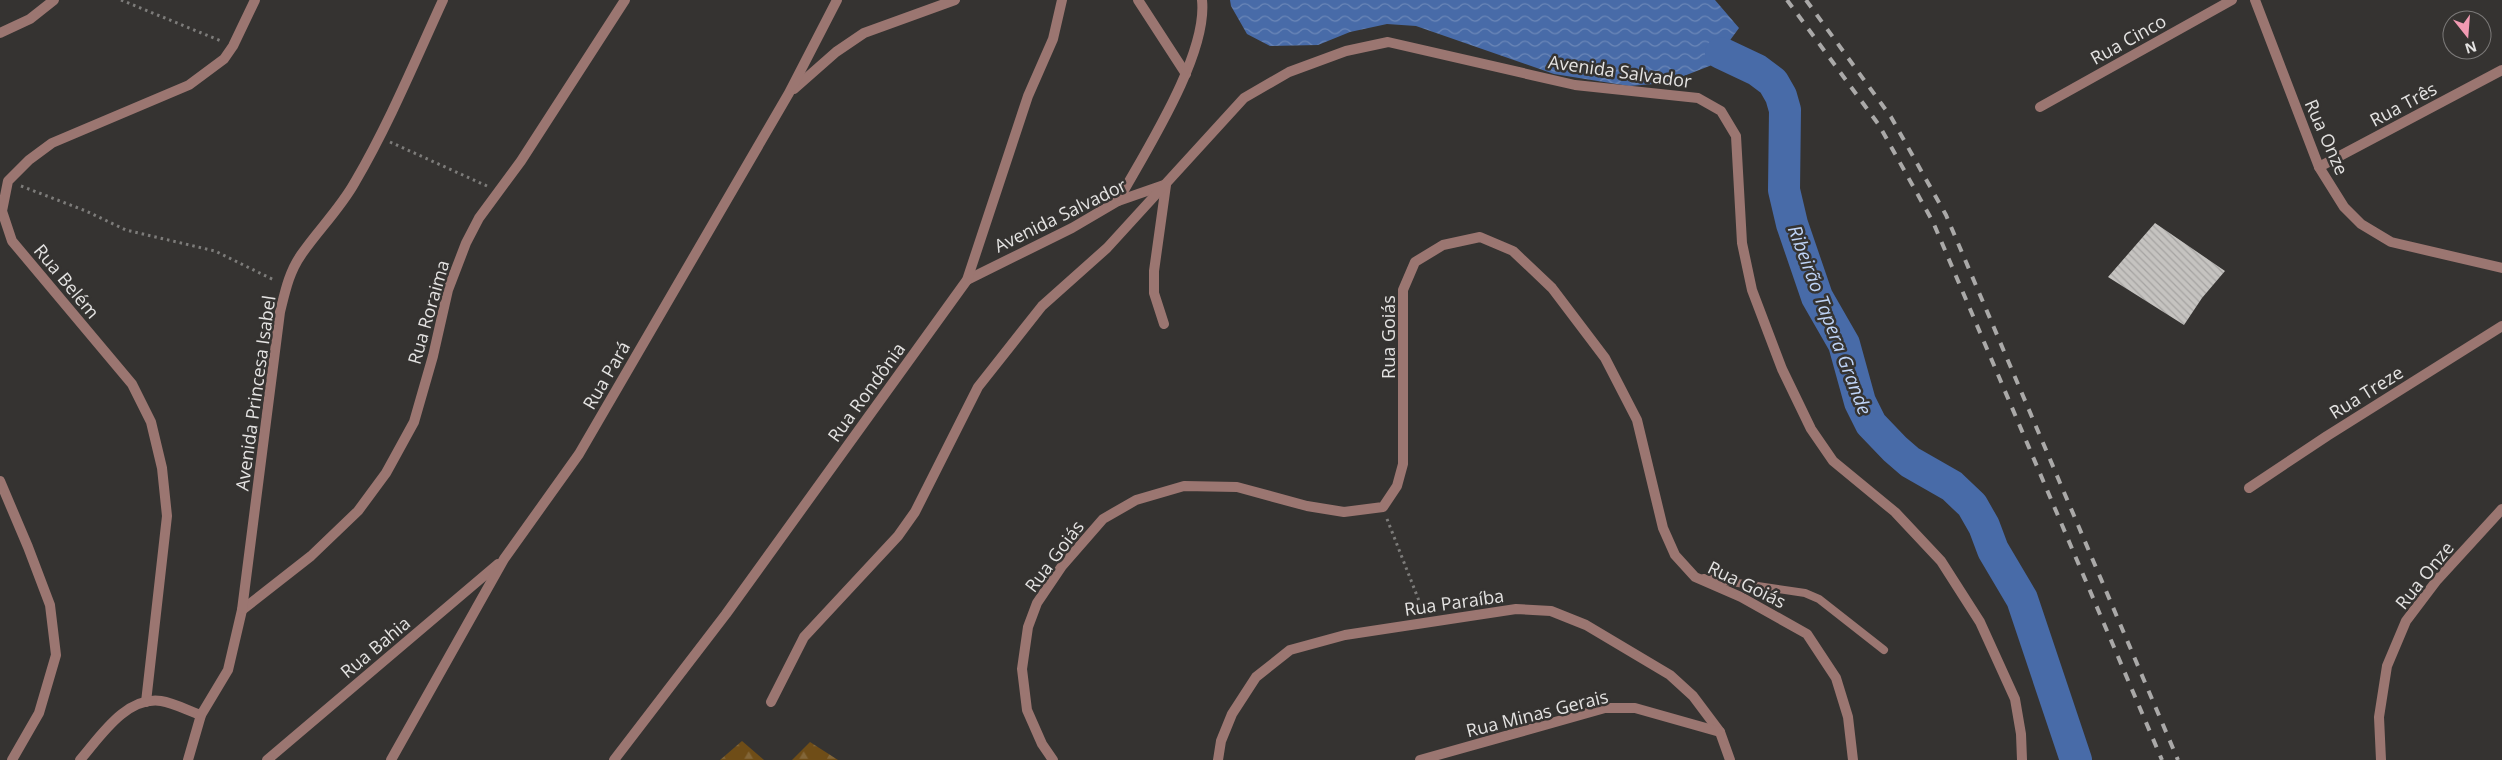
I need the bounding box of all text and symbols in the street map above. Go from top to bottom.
street label: Rua Cinco [2086,8,2170,70]
north arrow [2442,10,2492,60]
text: N [2463,37,2479,59]
street label: Avenida Salvador [1547,49,1694,93]
street label: Rua Três [2365,76,2441,132]
street label: Rua Onze [2300,95,2354,179]
street label: Avenida Salvador [990,172,1131,257]
water label: Ribeirão Tapera Grande [1782,221,1878,419]
street label: Rua Belém [29,239,105,323]
street label: Rua Roraima [402,257,454,367]
street label: Avenida Princesa Isabel [229,294,281,492]
street label: Rua Goiás [1376,295,1400,379]
street label: Rua Pará [577,337,635,413]
street label: Rua Rondônia [822,338,910,446]
street label: Rua Treze [2325,360,2407,424]
street label: Rua Goiás [1019,515,1089,597]
street label: Rua Onze [2389,536,2459,614]
street label: Rua Goiás [1704,555,1790,613]
street label: Rua Paraíba [1403,583,1505,621]
street label: Rua Bahia [335,611,415,683]
street label: Rua Minas Gerais [1463,684,1611,742]

